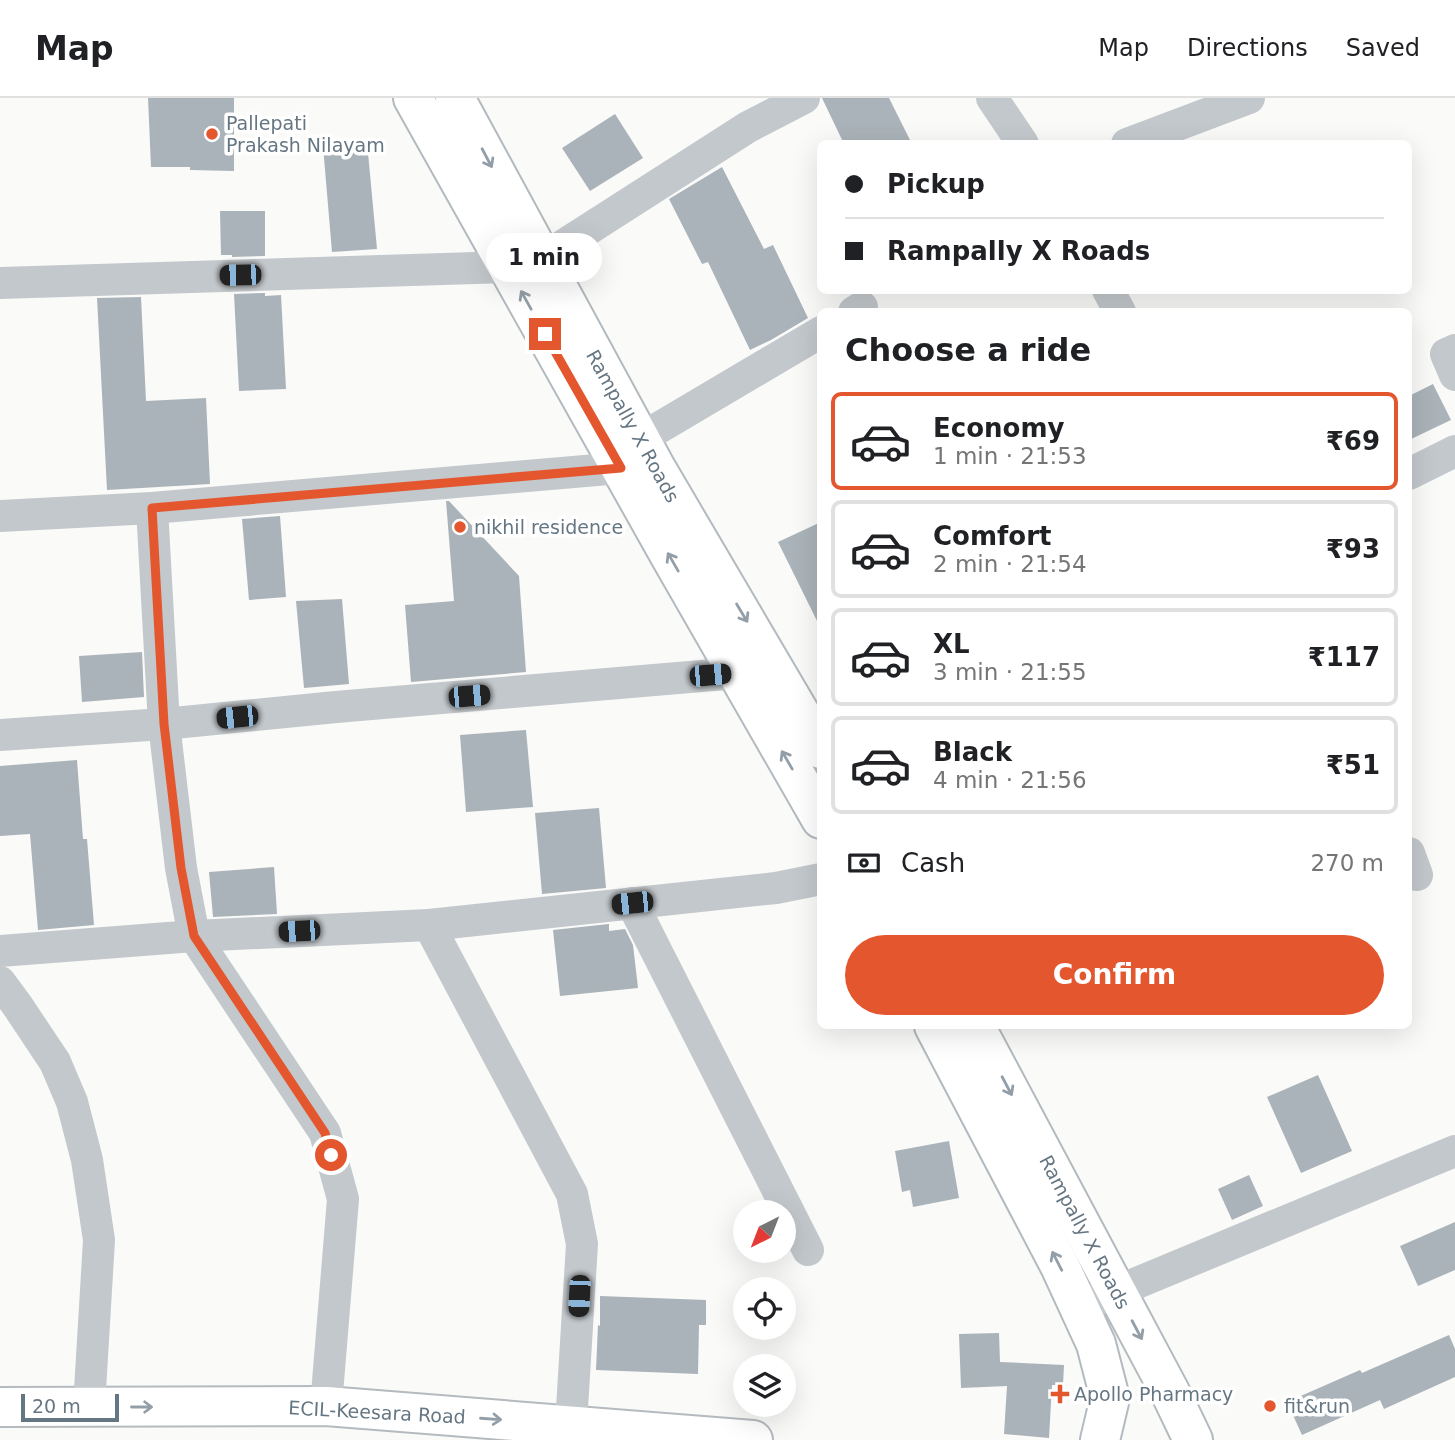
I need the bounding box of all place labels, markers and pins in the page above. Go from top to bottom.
place label: Pallepati Prakash Nilayam [226,112,385,156]
marker: Pallepati Prakash Nilayam [204,126,220,142]
place label: nikhil residence [474,516,623,538]
marker: nikhil residence [452,519,468,535]
place label: Apollo Pharmacy [1074,1383,1233,1405]
marker: Apollo Pharmacy [1052,1386,1068,1402]
place label: fit&run [1284,1395,1350,1417]
marker: fit&run [1262,1398,1278,1414]

